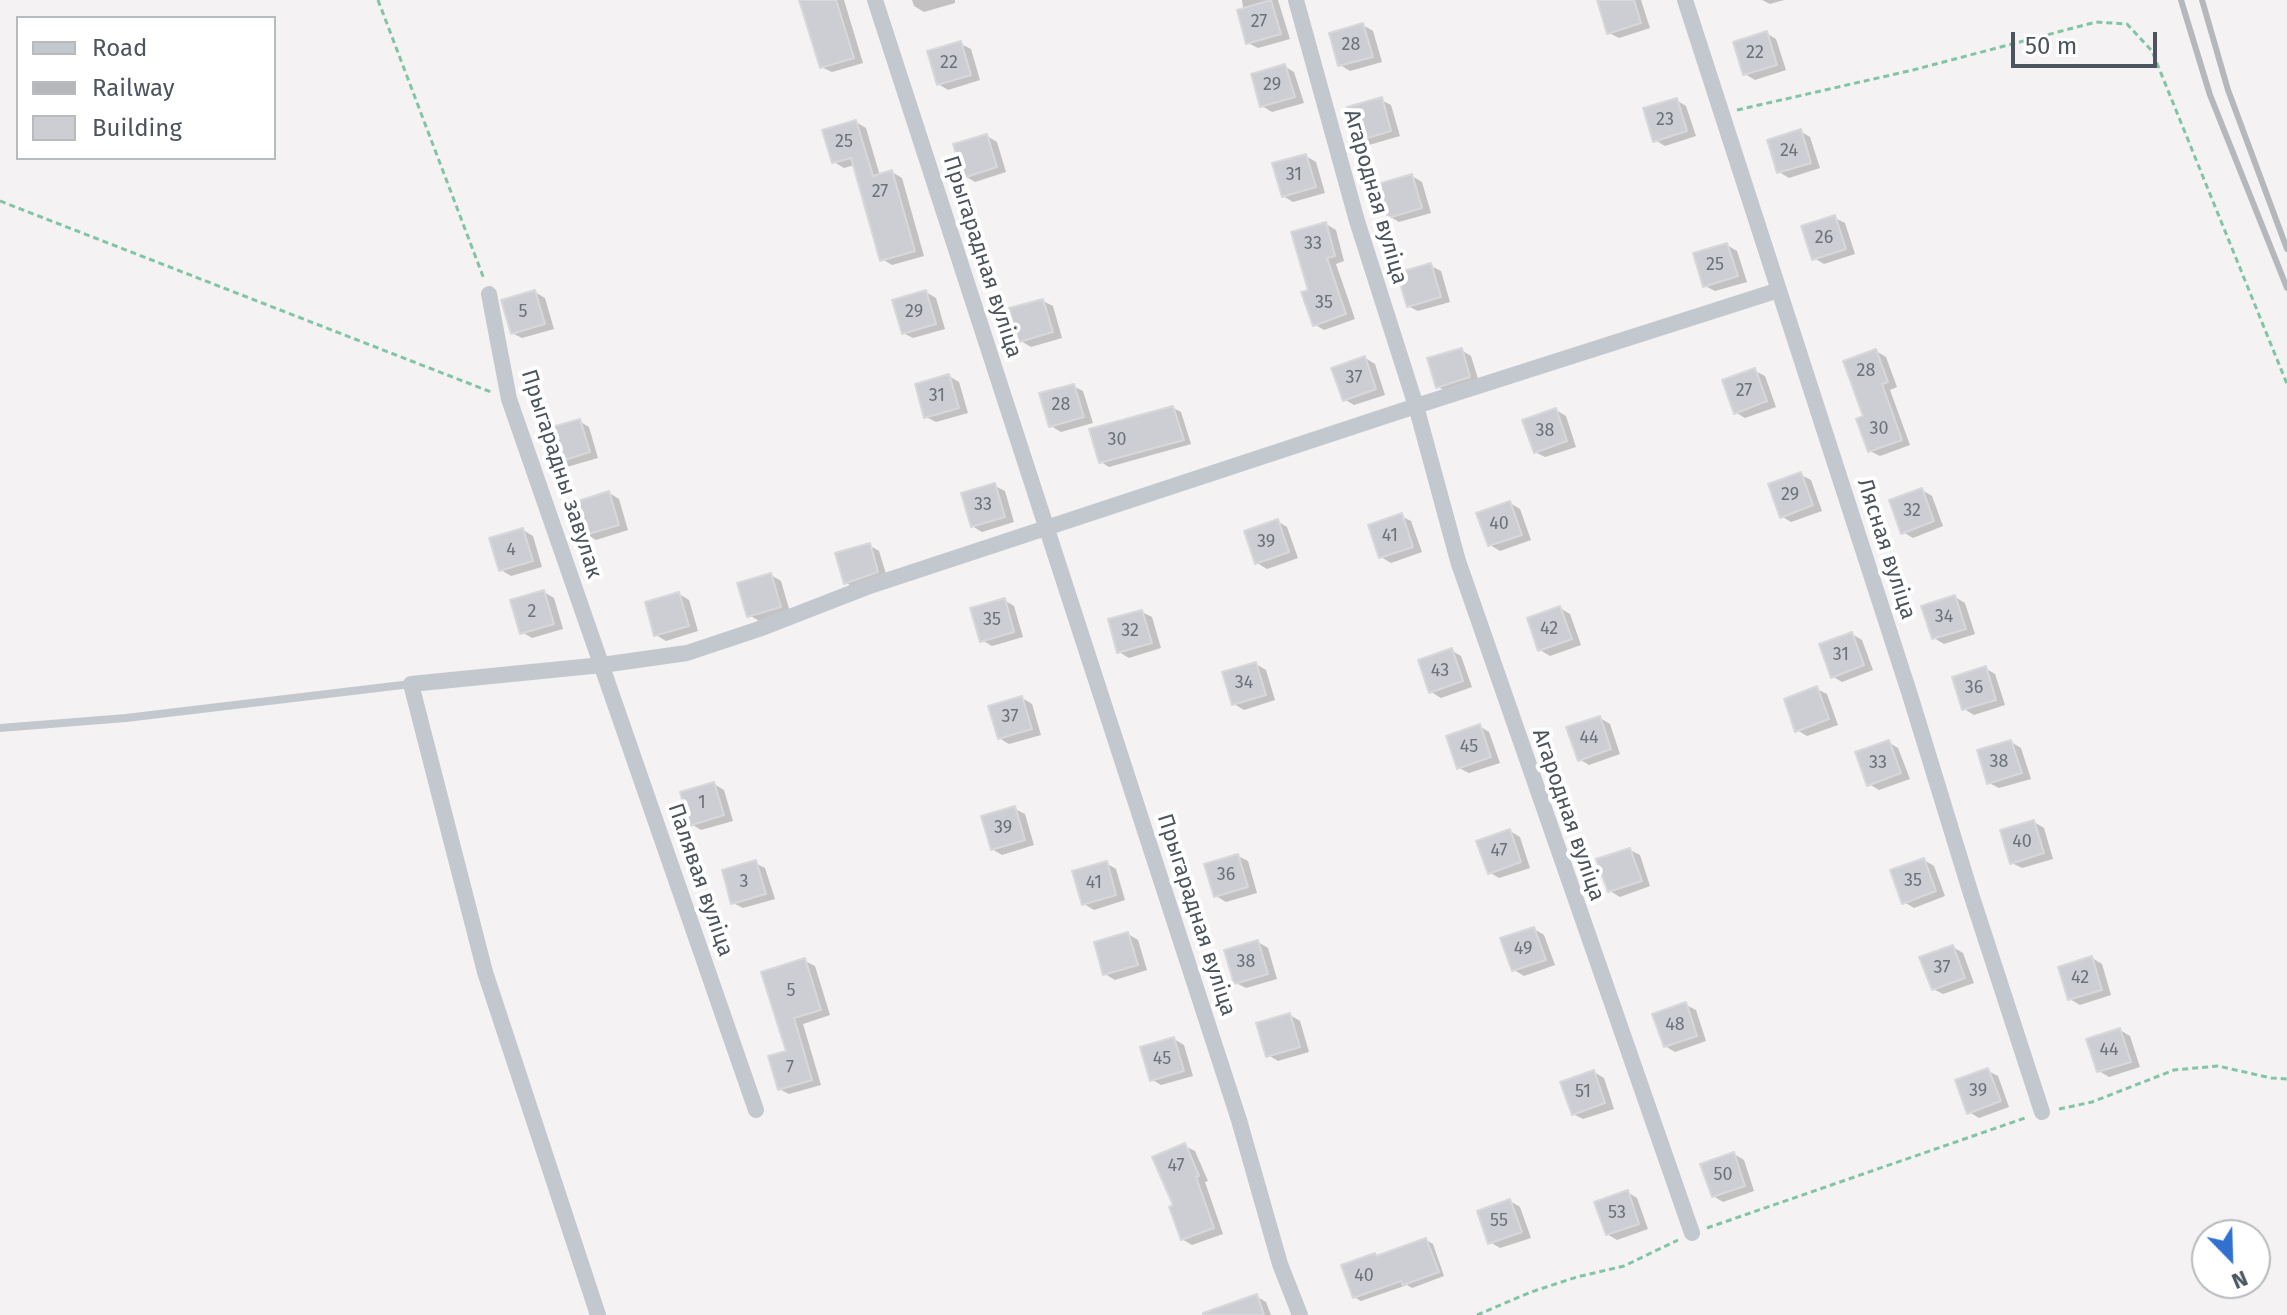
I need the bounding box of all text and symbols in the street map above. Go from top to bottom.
house number: 27 [1251,11,1267,33]
legend [16,16,276,160]
scale bar [2015,16,2161,66]
text: 50 m [2025,32,2077,60]
text: Road [92,34,147,62]
house number: 28 [1342,34,1360,56]
house number: 22 [1746,42,1764,64]
house number: 22 [940,52,958,74]
text: Railway [92,74,175,102]
house number: 29 [1263,74,1281,96]
street label: Агародная вуліца [1337,107,1413,287]
house number: 23 [1656,109,1674,131]
text: Building [92,114,182,142]
house number: 25 [835,131,853,153]
house number: 24 [1780,140,1798,162]
street label: Прыгарадная вуліца [937,153,1027,361]
house number: 31 [1286,164,1302,186]
house number: 27 [872,181,888,203]
house number: 26 [1815,227,1833,249]
house number: 33 [1304,233,1322,255]
house number: 25 [1706,254,1724,276]
house number: 35 [1315,292,1333,314]
house number: 5 [518,301,528,323]
house number: 29 [905,301,923,323]
house number: 28 [1857,360,1875,382]
street label: Прыгарадны завулак [515,366,607,582]
house number: 37 [1346,367,1362,389]
house number: 27 [1736,380,1752,402]
house number: 31 [929,385,945,407]
house number: 28 [1052,394,1070,416]
house number: 30 [1869,418,1889,440]
house number: 38 [1536,420,1554,442]
house number: 30 [1107,429,1127,451]
street label: Лясная вуліца [1851,475,1921,623]
house number: 29 [1781,484,1799,506]
house number: 33 [974,494,992,516]
house number: 32 [1903,500,1921,522]
house number: 40 [1489,513,1509,535]
house number: 41 [1382,525,1398,547]
house number: 39 [1257,531,1275,553]
house number: 4 [506,539,516,561]
house number: 2 [528,601,536,623]
house number: 34 [1935,606,1953,628]
house number: 35 [983,609,1001,631]
house number: 42 [1540,618,1558,640]
house number: 32 [1121,620,1139,642]
house number: 31 [1833,644,1849,666]
house number: 43 [1431,660,1449,682]
house number: 34 [1235,672,1253,694]
house number: 36 [1965,677,1983,699]
house number: 37 [1002,706,1018,728]
street label: Агародная вуліца [1526,725,1610,905]
house number: 44 [1579,727,1599,749]
house number: 45 [1460,736,1478,758]
house number: 38 [1990,751,2008,773]
house number: 33 [1869,752,1887,774]
house number: 1 [698,792,706,814]
street label: Палявая вуліца [661,800,739,960]
street label: Прыгарадная вуліца [1151,811,1241,1019]
house number: 39 [994,817,1012,839]
house number: 40 [2012,831,2032,853]
house number: 47 [1490,840,1508,862]
house number: 36 [1217,864,1235,886]
house number: 35 [1904,870,1922,892]
house number: 3 [740,871,748,893]
house number: 41 [1086,872,1102,894]
house number: 49 [1514,938,1532,960]
house number: 38 [1237,951,1255,973]
house number: 37 [1934,957,1950,979]
house number: 42 [2071,967,2089,989]
house number: 5 [786,980,796,1002]
house number: 48 [1665,1014,1685,1036]
house number: 44 [2099,1039,2119,1061]
house number: 45 [1153,1048,1171,1070]
house number: 7 [786,1057,794,1079]
house number: 39 [1969,1080,1987,1102]
house number: 51 [1575,1081,1591,1103]
house number: 47 [1167,1155,1185,1177]
house number: 50 [1713,1164,1733,1186]
house number: 53 [1608,1202,1626,1224]
house number: 55 [1490,1210,1508,1232]
north arrow [2191,1219,2271,1299]
text: N [2228,1264,2252,1295]
house number: 40 [1354,1265,1374,1287]

